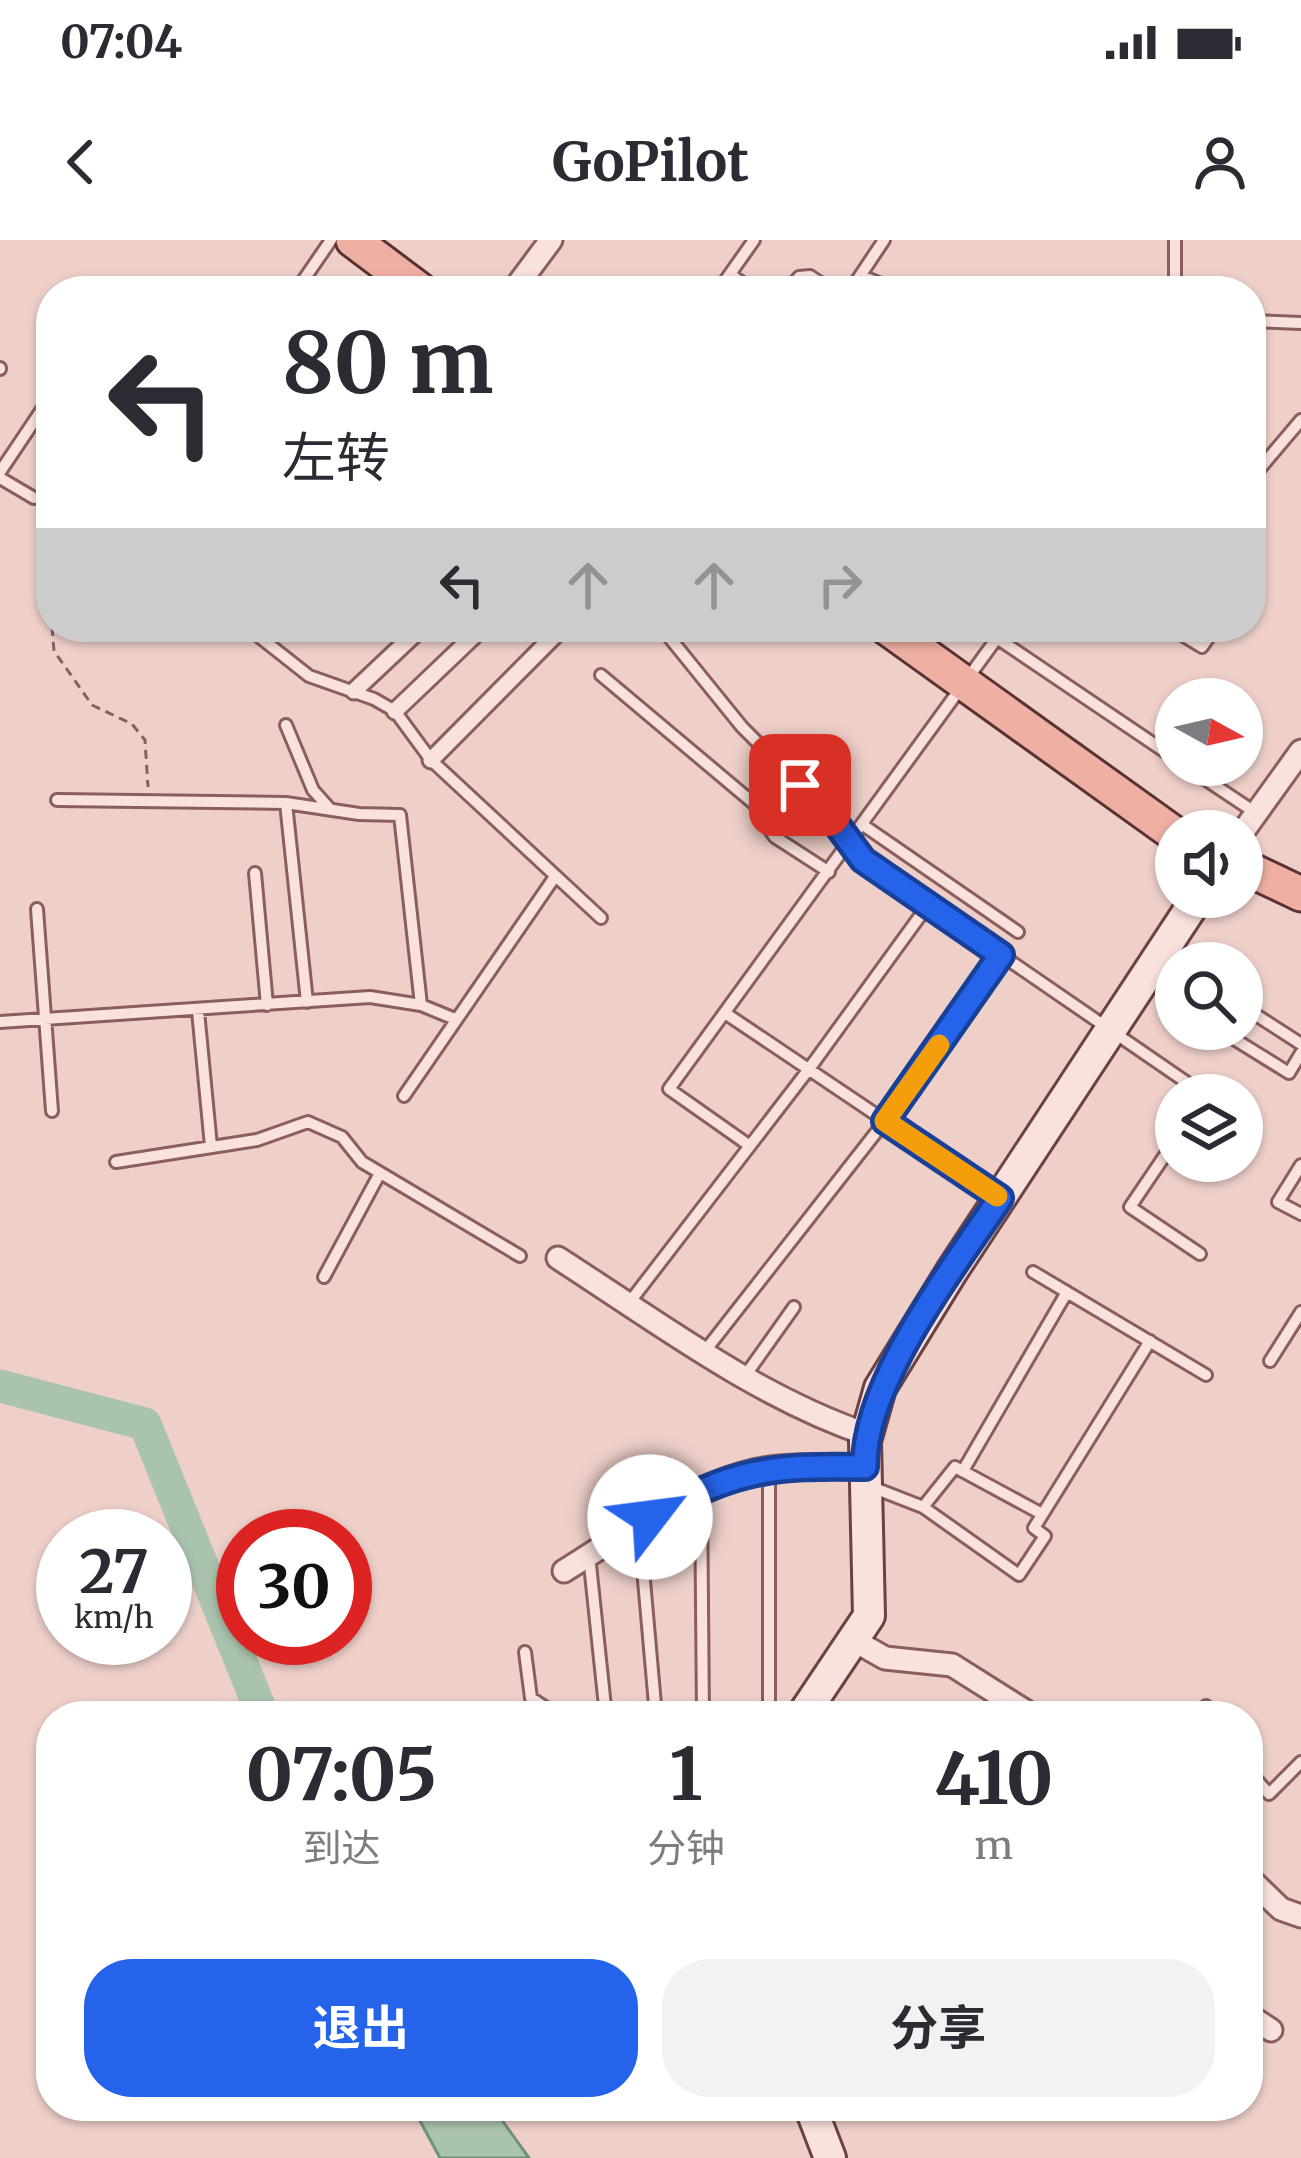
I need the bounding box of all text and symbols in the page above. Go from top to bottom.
text: 07:04 [60,14,182,70]
text: GoPilot [552,128,749,196]
icon: back [48,129,114,195]
icon: person [1187,129,1253,195]
text: 80 m [282,310,494,416]
icon: left [84,324,240,480]
text: 左转 [282,424,390,492]
icon: left [429,552,495,618]
icon: ahead [555,552,621,618]
icon: ahead [681,552,747,618]
icon: right [807,552,873,618]
north arrow [1155,678,1263,786]
map controls [1155,678,1263,1182]
pin [749,734,851,836]
icon: arrive [767,752,833,818]
button: sound [1155,810,1263,918]
button: search [1155,942,1263,1050]
button: layers [1155,1074,1263,1182]
position arrow [587,1454,713,1580]
speed limit sign: 30 [216,1509,372,1665]
text: 27 [79,1534,149,1609]
text: km/h [74,1598,154,1636]
text: 07:05 [245,1729,437,1820]
text: 1 [669,1729,703,1820]
text: 410 [934,1733,1054,1824]
text: m [975,1821,1013,1870]
text: 到达 [302,1824,380,1873]
text: 分钟 [647,1824,725,1873]
button: 退出 [84,1959,638,2097]
button: 分享 [662,1959,1215,2097]

